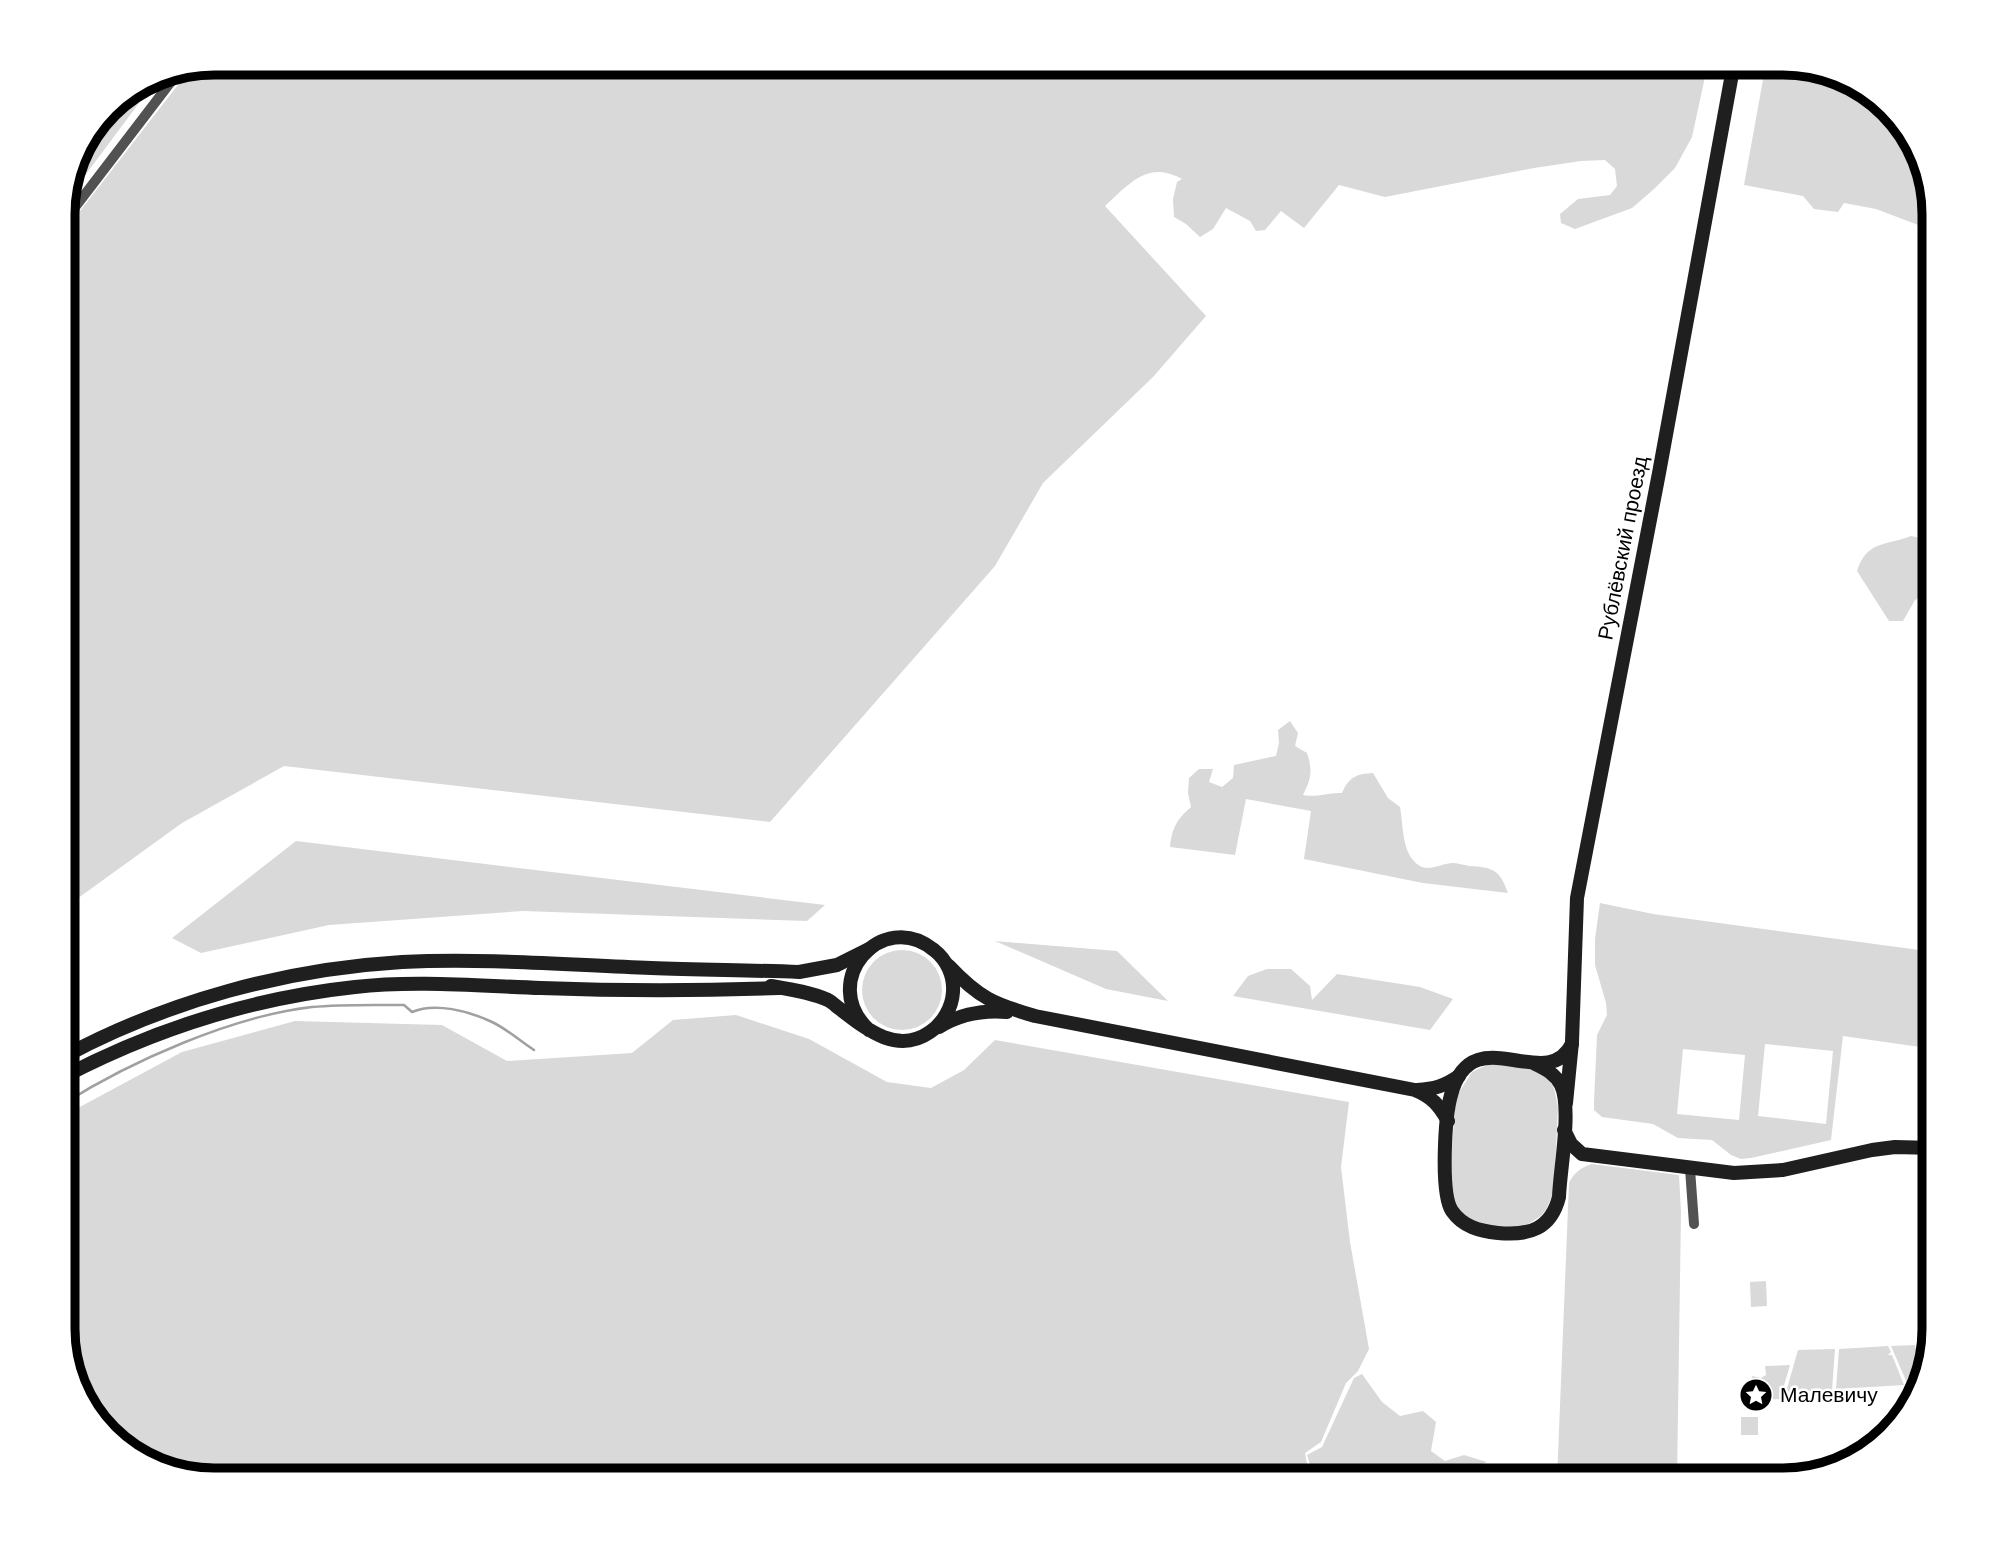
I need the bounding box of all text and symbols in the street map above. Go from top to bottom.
street label: Рублёвский проезд [1591,454,1655,642]
place icon: Малевичу [1737,1376,1775,1414]
place label: Малевичу [1780,1381,1878,1409]

